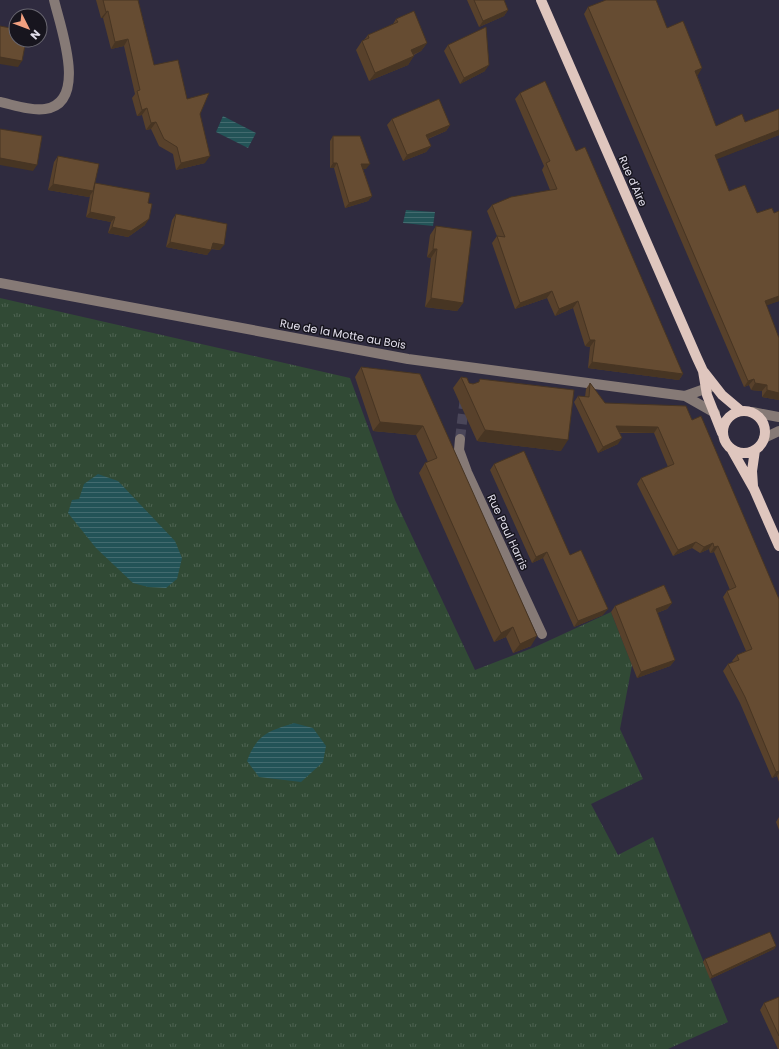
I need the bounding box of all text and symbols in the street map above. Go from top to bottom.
north arrow [8,8,48,48]
text: N [27,26,44,43]
street label: Rue d'Aire [615,153,651,209]
street label: Rue de la Motte au Bois [279,315,408,353]
street label: Rue Paul Harris [483,492,533,573]

